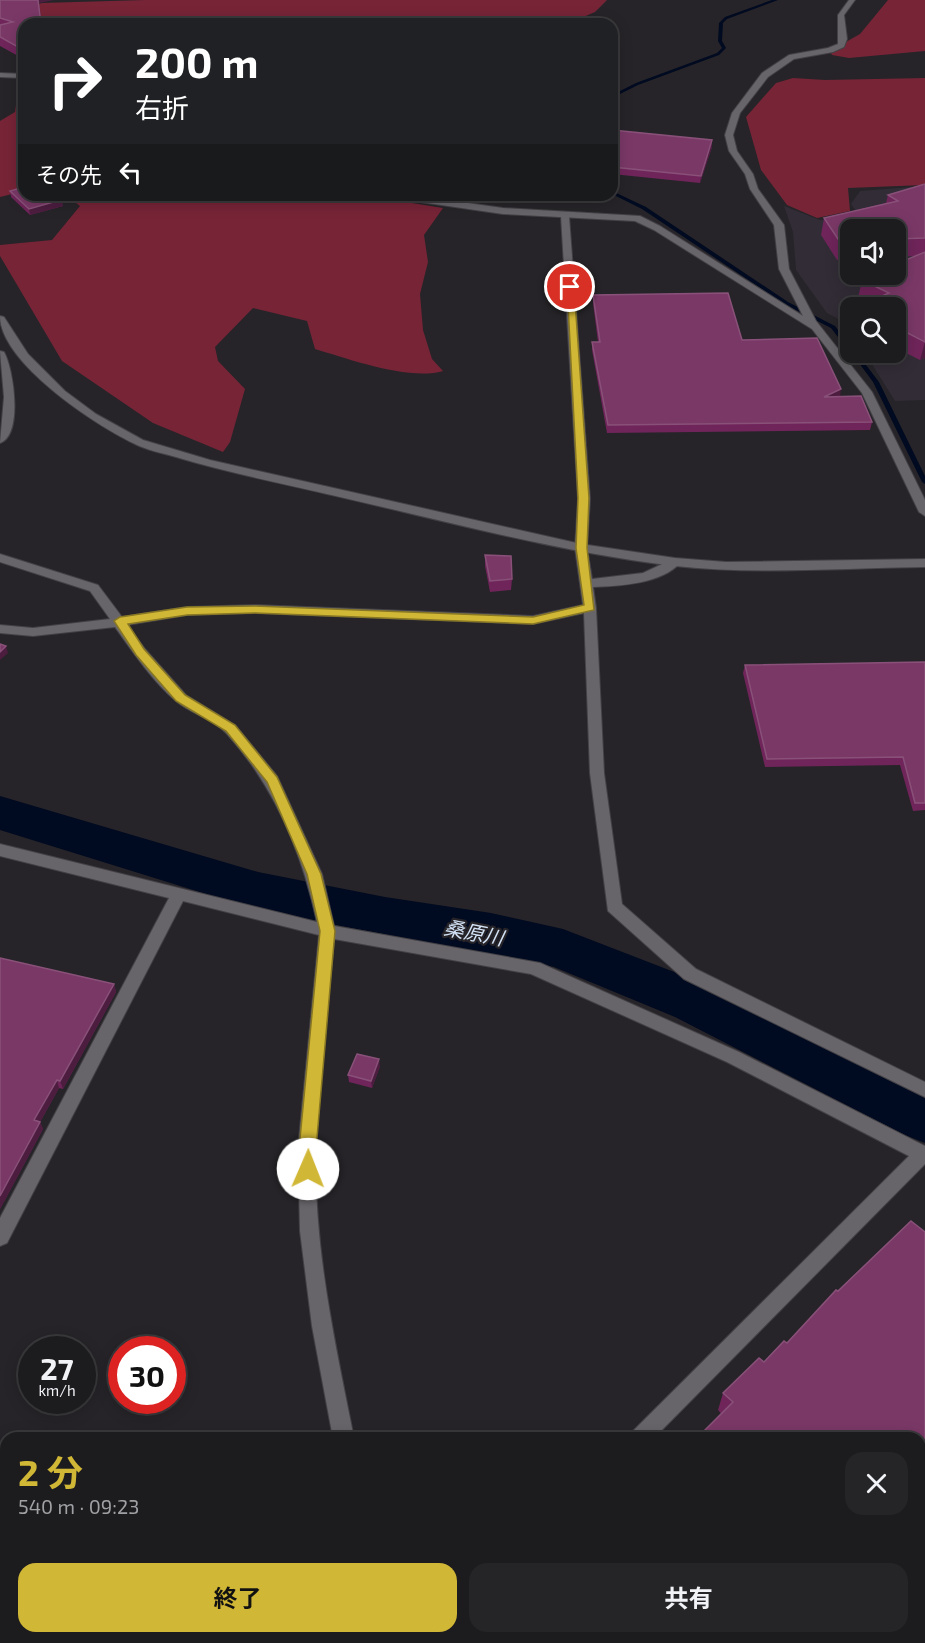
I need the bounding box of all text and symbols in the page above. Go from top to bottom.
text: 200 m [135,36,258,86]
icon: right [36,42,114,120]
text: 右折 [135,91,189,123]
icon: left [114,156,147,189]
text: その先 [36,161,102,187]
map controls [840,219,906,363]
button: sound [840,219,906,285]
pin [544,261,595,312]
icon: arrive [553,270,586,303]
button: search [840,297,906,363]
water label: 桑原川 [442,914,508,950]
position arrow [276,1137,340,1201]
speed limit sign: 30 [108,1336,186,1414]
text: 27 [40,1350,74,1386]
text: km/h [38,1381,76,1399]
text: 2 分 [18,1450,83,1493]
button: close [845,1452,908,1515]
text: 540 m · 09:23 [18,1494,139,1518]
button: 終了 [18,1563,457,1632]
button: 共有 [469,1563,908,1632]

